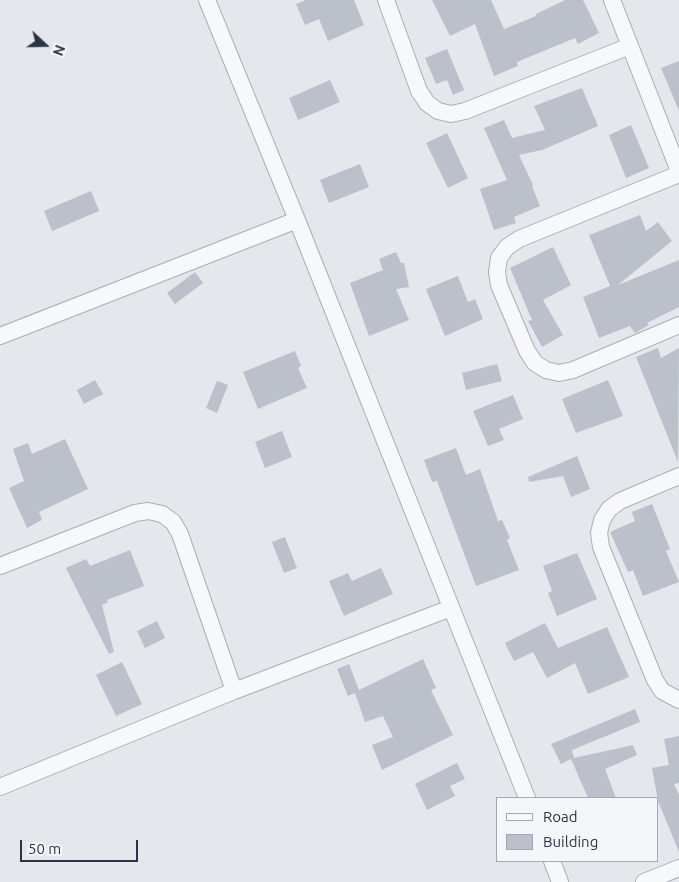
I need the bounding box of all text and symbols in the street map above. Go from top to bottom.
north arrow [20,20,70,70]
text: N [50,43,68,58]
legend [497,797,659,862]
text: Road [543,808,578,825]
scale bar [22,830,140,862]
text: Building [543,833,598,850]
text: 50 m [28,840,61,857]

